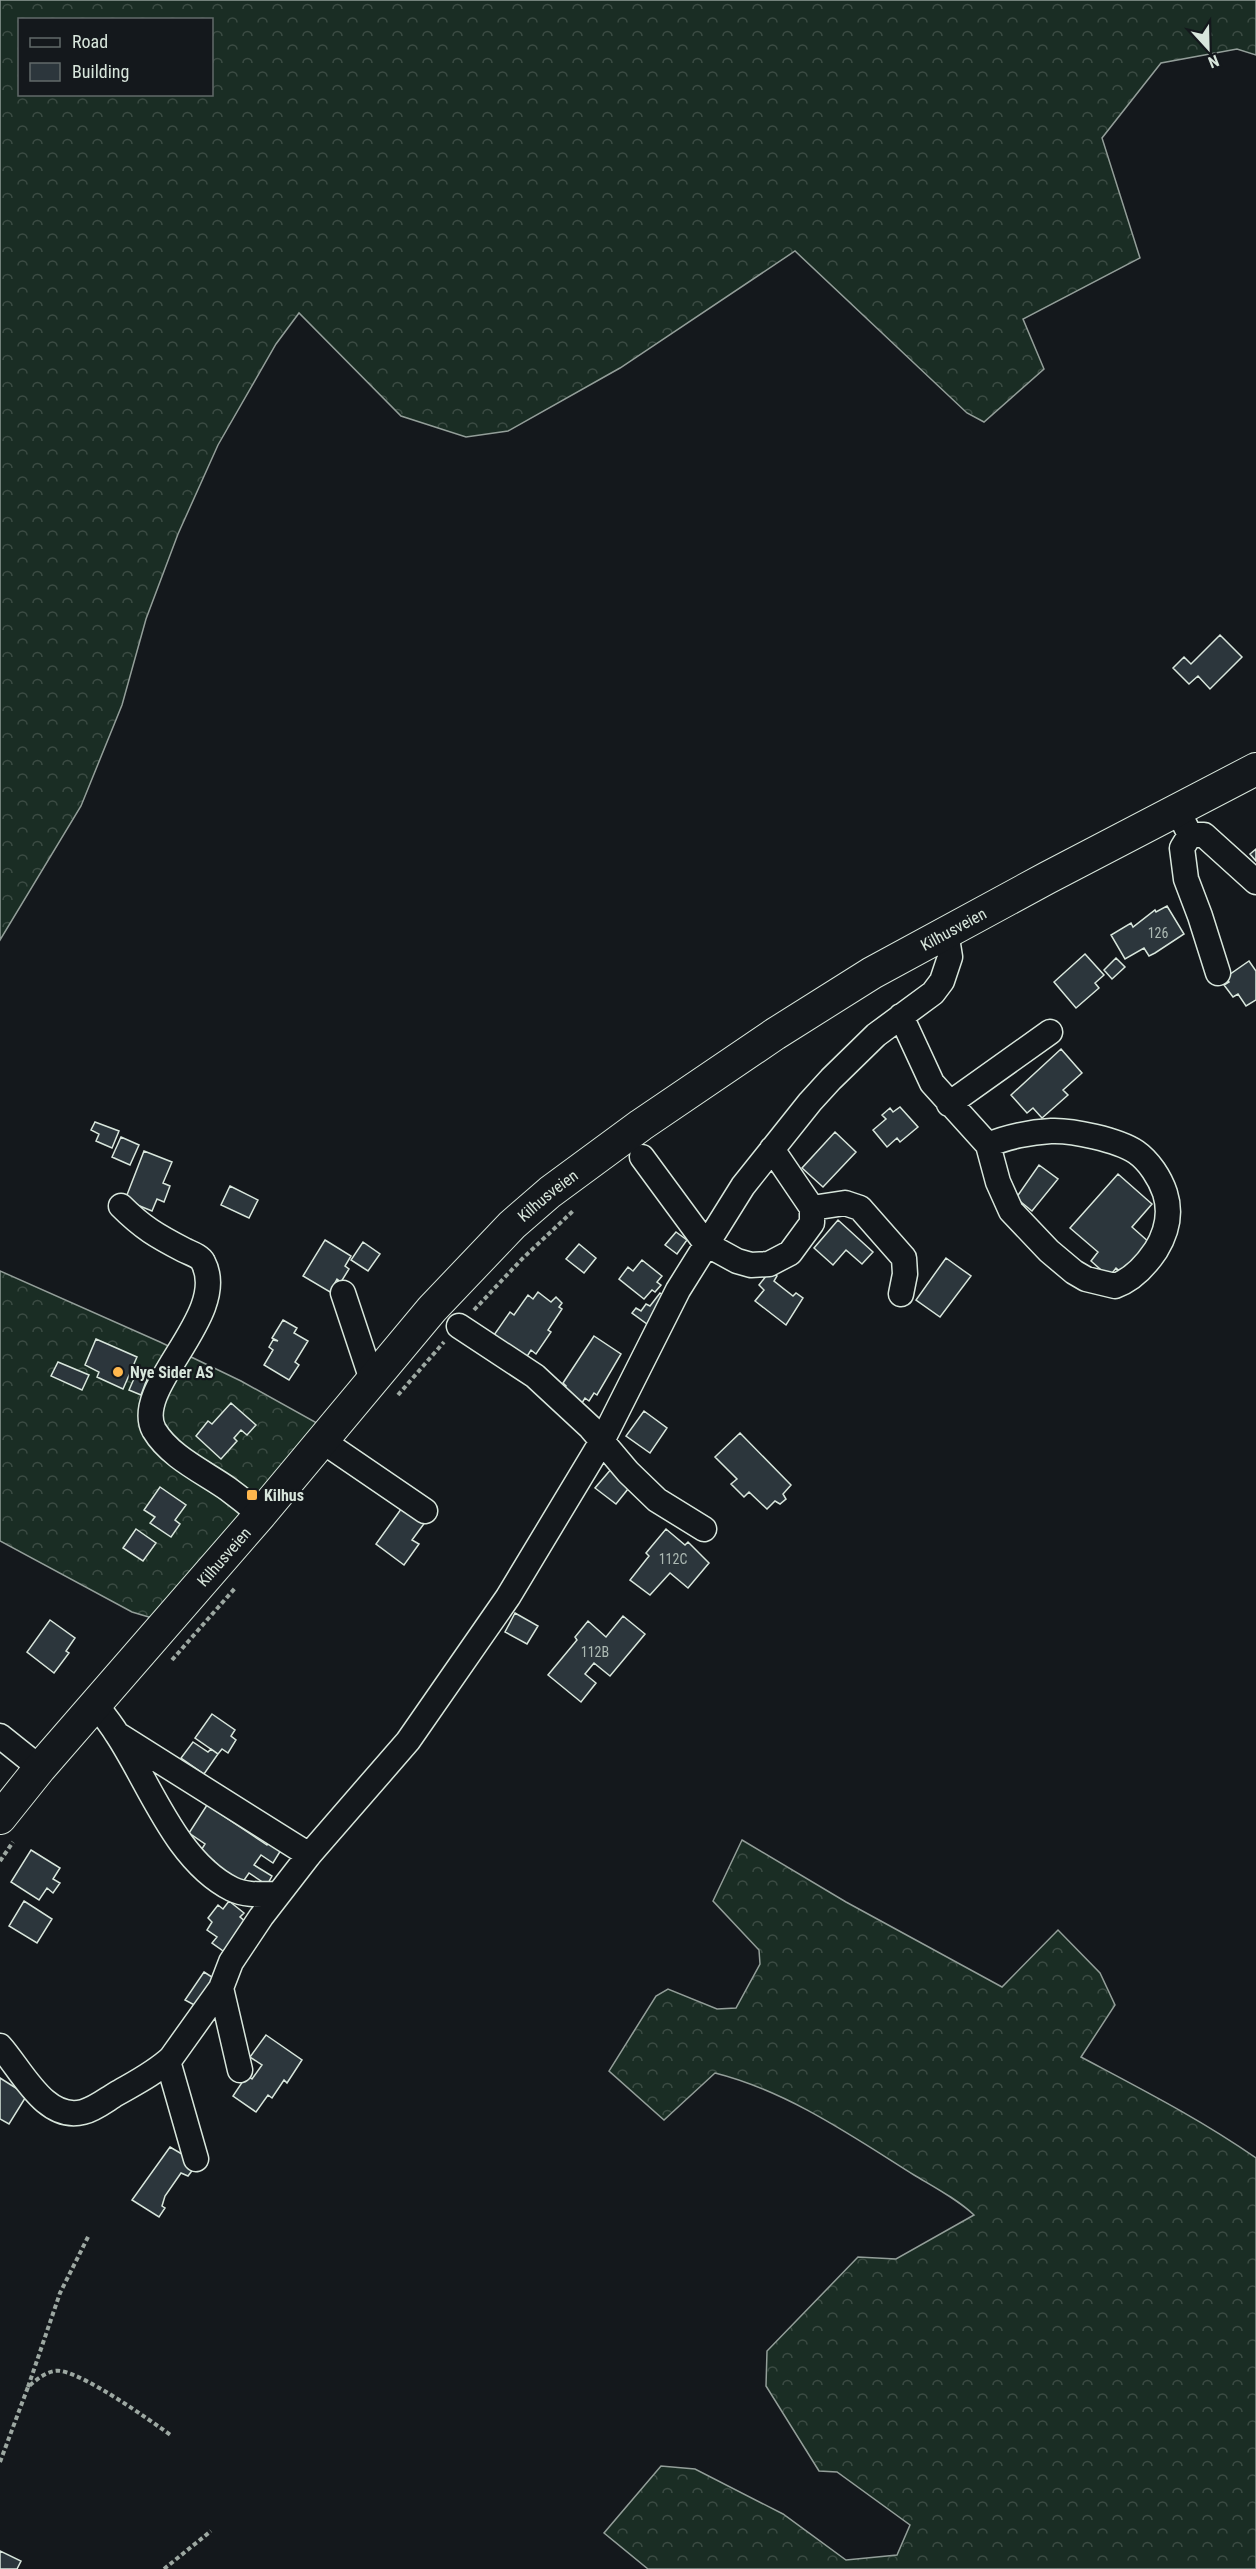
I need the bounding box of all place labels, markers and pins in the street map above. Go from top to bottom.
place label: Nye Sider AS [130,1363,214,1382]
marker: Nye Sider AS [111,1365,125,1379]
place label: Kilhus [264,1486,304,1505]
marker: Kilhus [245,1488,259,1502]

